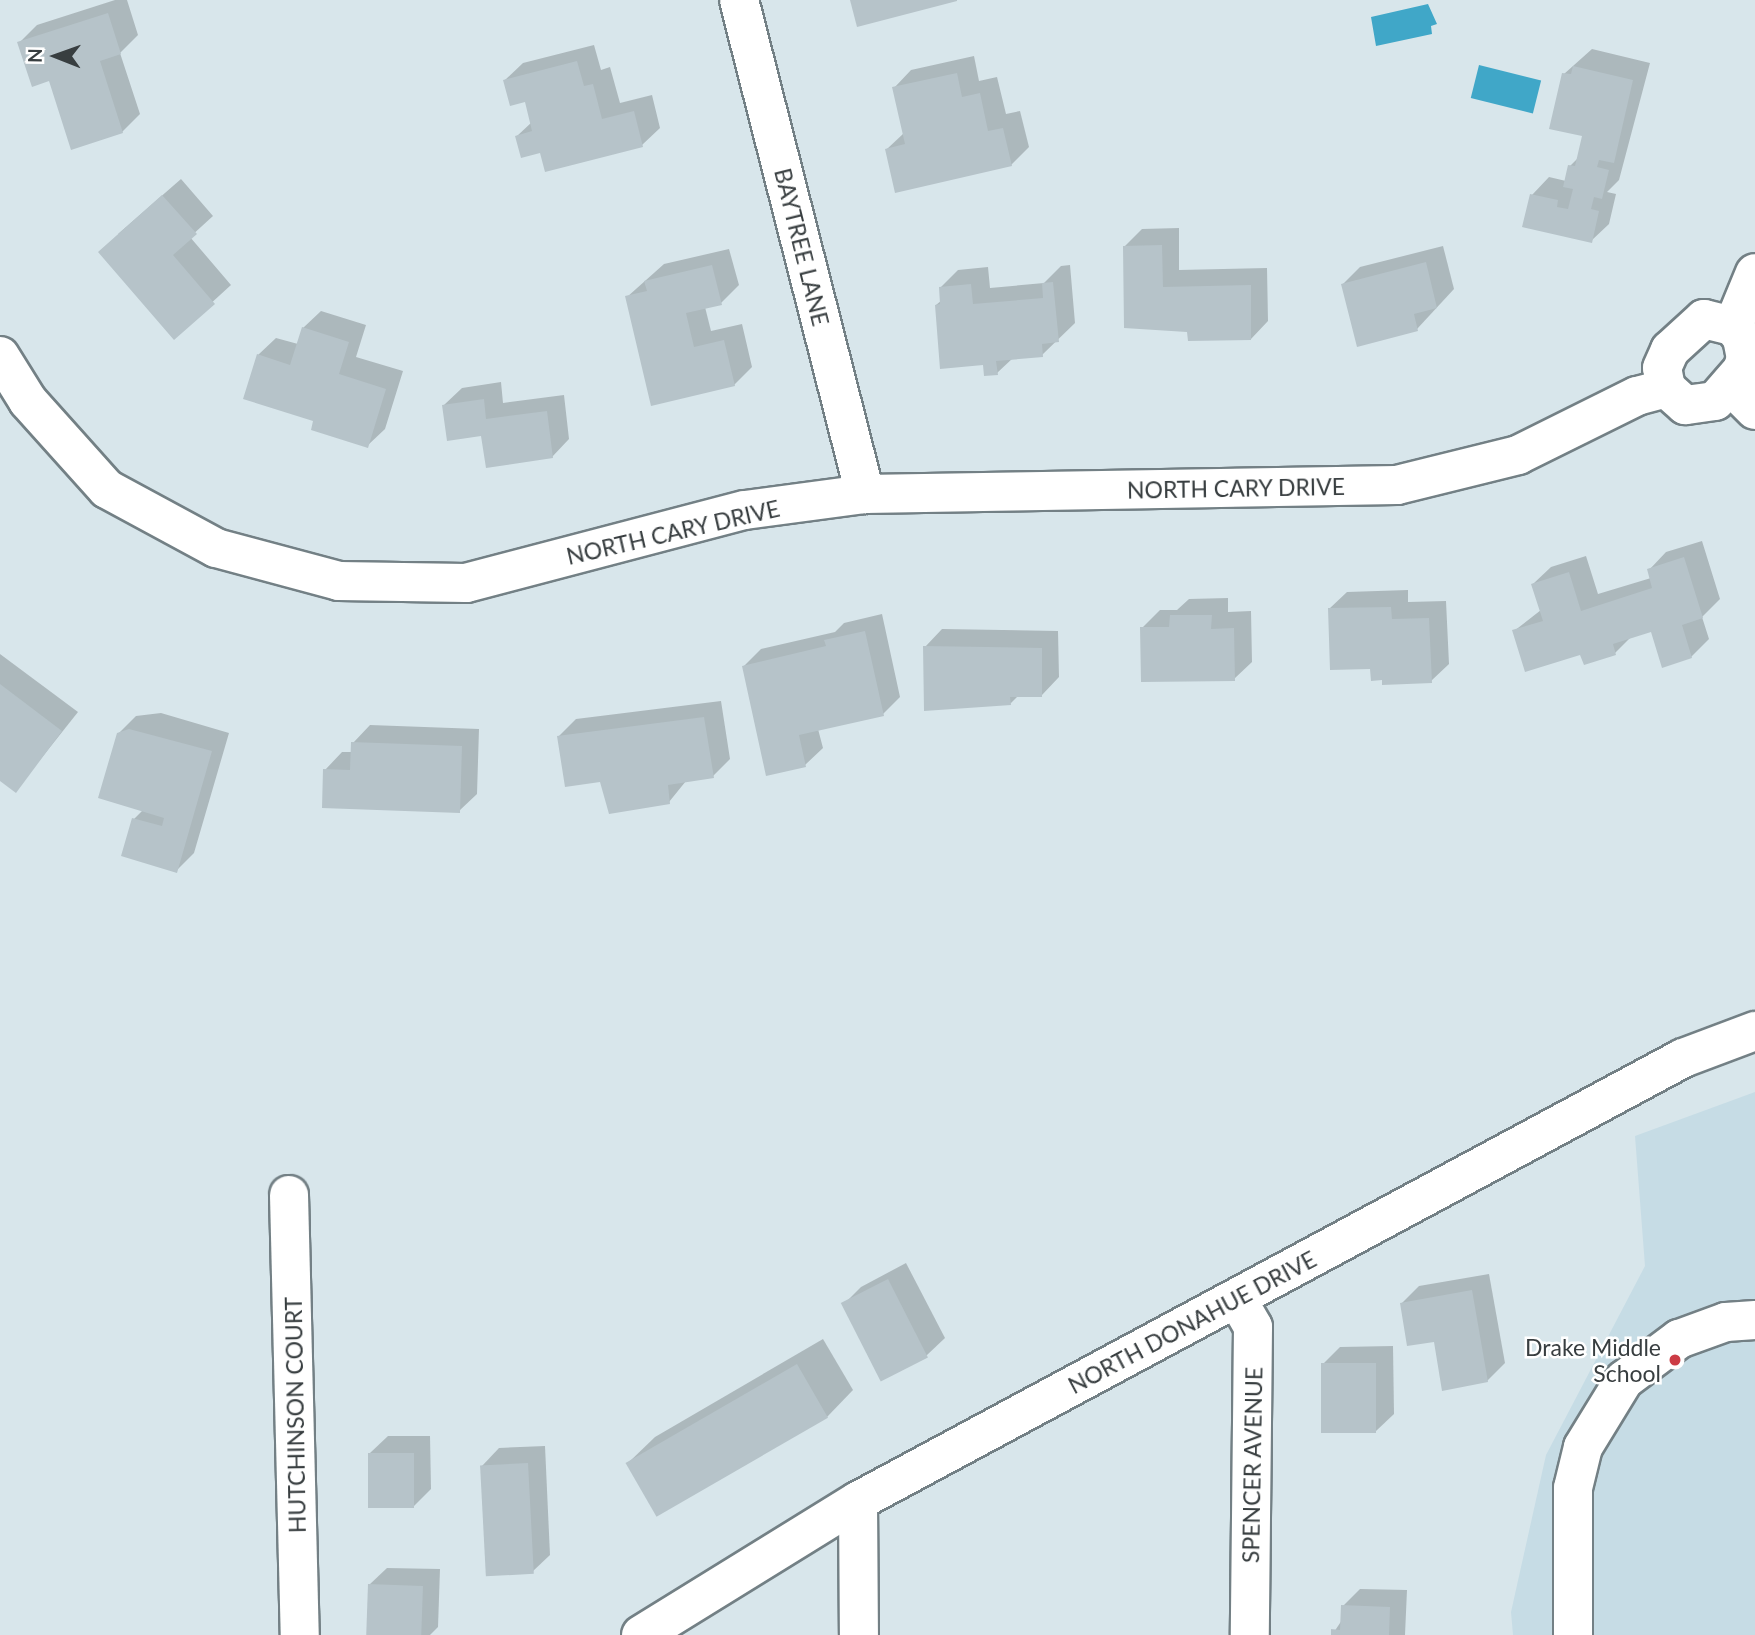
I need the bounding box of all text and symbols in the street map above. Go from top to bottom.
north arrow [21,21,91,91]
text: N [23,48,46,63]
street label: BAYTREE LANE [769,165,835,329]
street label: NORTH CARY DRIVE [1126,472,1346,504]
street label: NORTH CARY DRIVE [563,494,783,570]
street label: NORTH DONAHUE DRIVE [1063,1245,1321,1399]
street label: HUTCHINSON COURT [279,1297,311,1533]
place label: Drake Middle School [1525,1333,1661,1387]
marker: Drake Middle School [1667,1352,1683,1368]
street label: SPENCER AVENUE [1236,1366,1268,1564]

